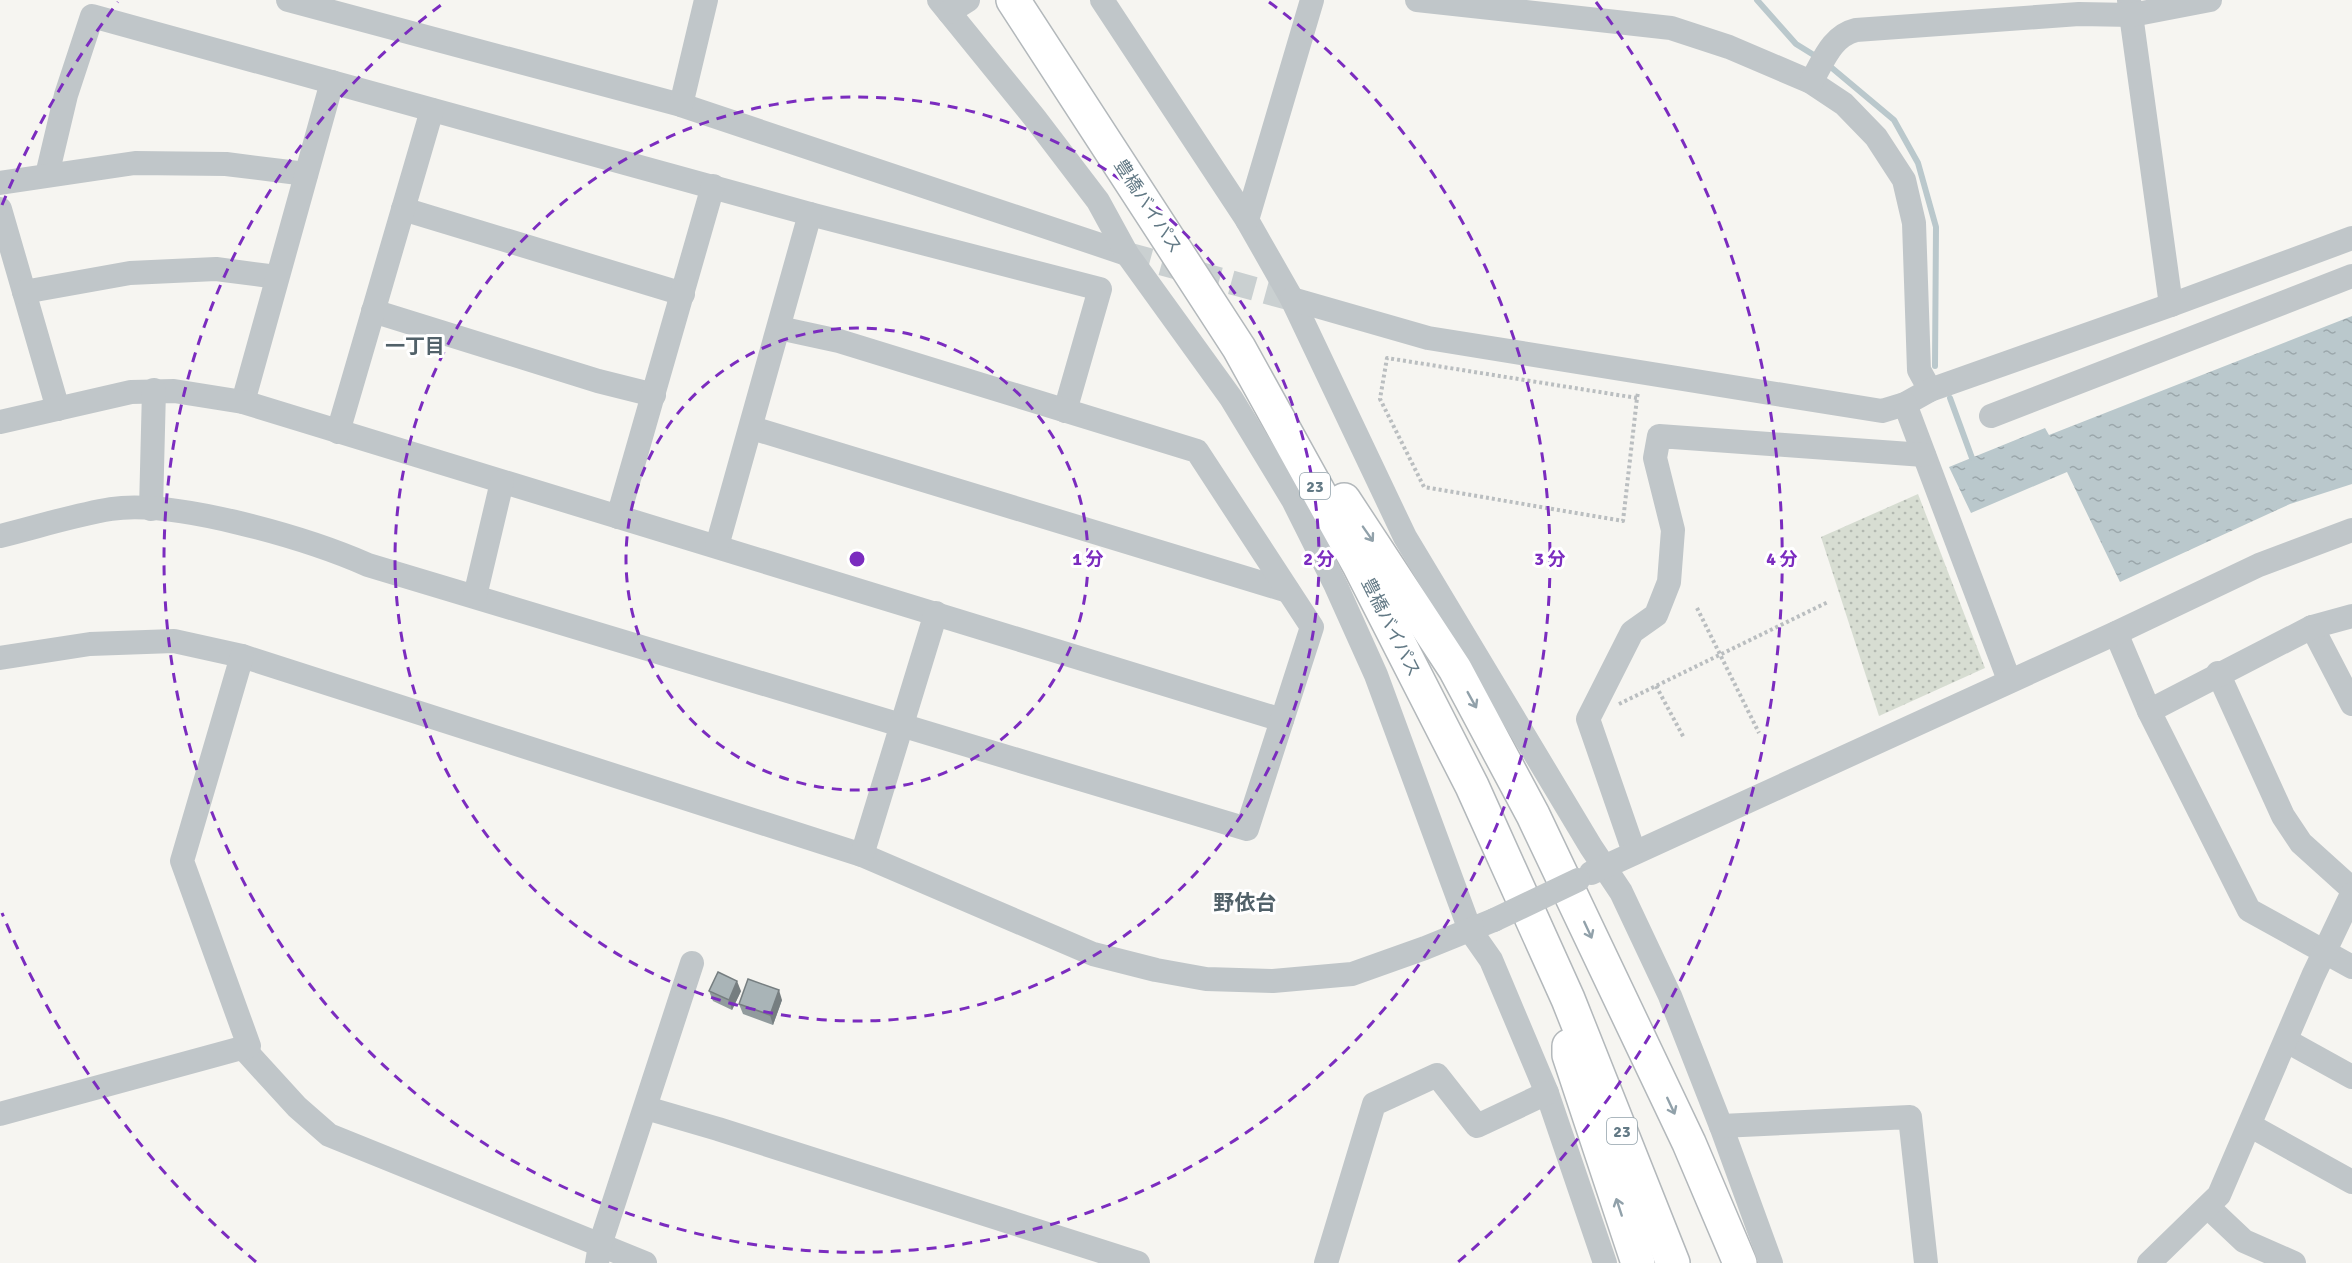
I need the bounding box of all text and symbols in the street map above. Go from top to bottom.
street label: 豊橋バイパス [1109,155,1187,257]
district label: 一丁目 [385,334,445,359]
road number: 23 [1300,473,1330,499]
one-way arrow [1362,526,1374,542]
text: 1 分 [1072,548,1104,570]
text: 2 分 [1303,548,1335,570]
text: 3 分 [1534,548,1566,570]
text: 4 分 [1766,548,1798,570]
centre of rings [847,549,867,569]
street label: 豊橋バイパス [1357,574,1425,680]
one-way arrow [1467,690,1478,708]
district label: 野依台 [1214,890,1277,916]
one-way arrow [1582,920,1594,938]
one-way arrow [1666,1096,1678,1114]
road number: 23 [1607,1118,1637,1144]
one-way arrow [1613,1198,1624,1217]

